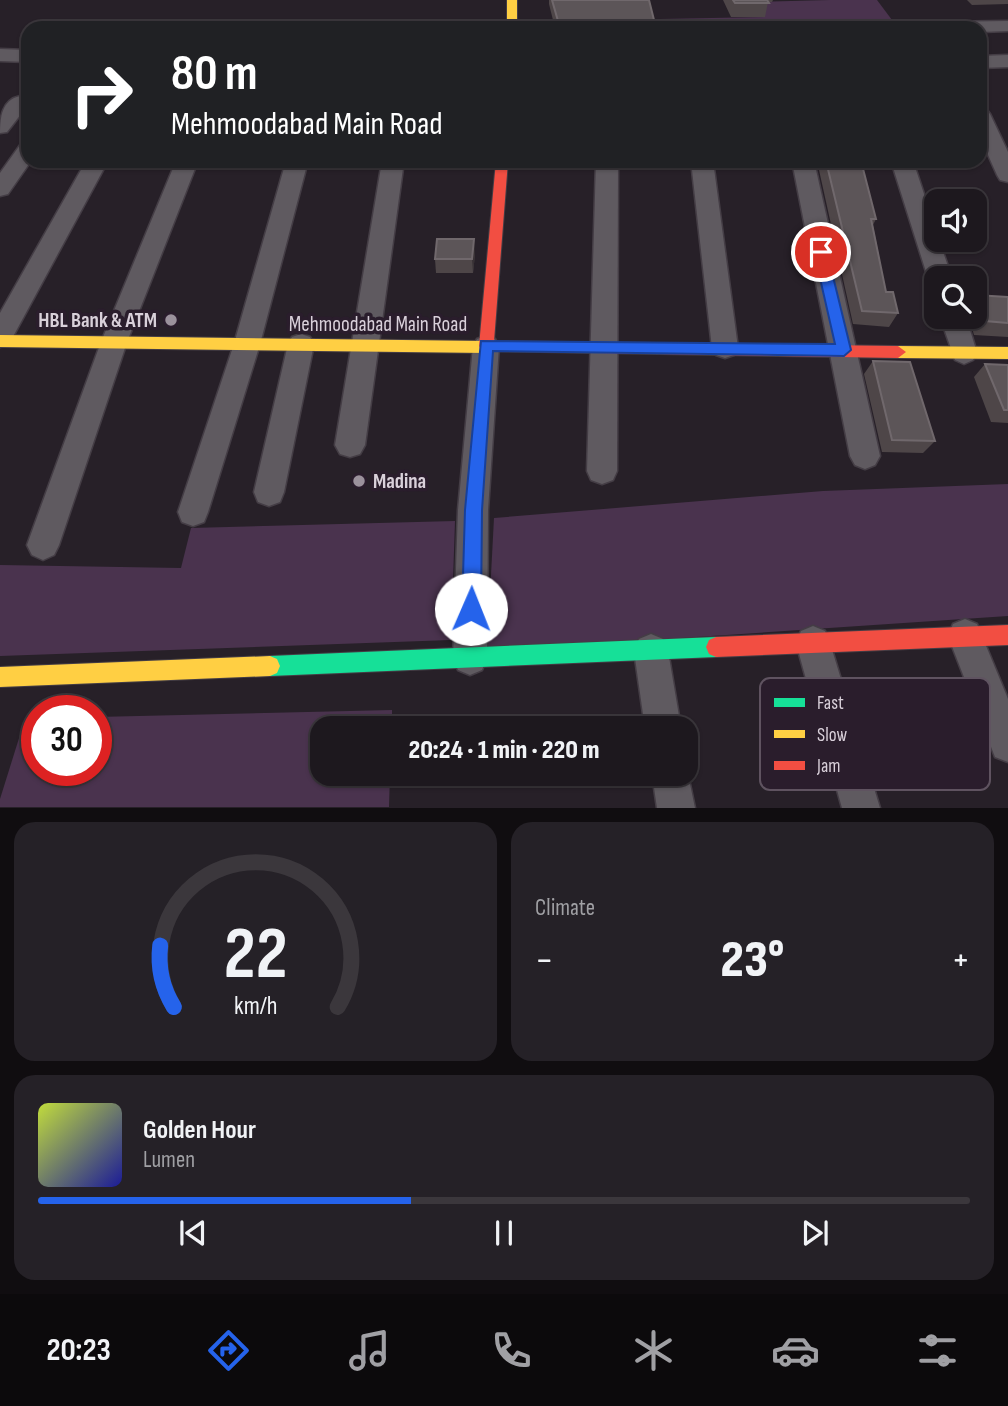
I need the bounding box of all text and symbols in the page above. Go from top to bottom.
text: 80 m [171,45,258,104]
icon: right [56,49,147,140]
text: Mehmoodabad Main Road [171,105,443,144]
map controls [924,189,987,329]
button: sound [924,189,987,252]
pin [791,222,851,282]
icon: arrive [802,233,840,271]
button: search [924,266,987,329]
place label: HBL Bank & ATM [38,308,157,333]
marker: HBL Bank & ATM [163,312,179,328]
street label: Mehmoodabad Main Road [289,312,467,337]
place label: Madina [373,469,426,494]
marker: Madina [351,473,367,489]
position arrow [434,572,508,646]
legend [760,678,990,790]
text: Fast [817,692,844,715]
speed limit sign: 30 [21,695,112,786]
text: Slow [817,724,847,747]
text: 20:24 · 1 min · 220 m [409,735,599,766]
text: Jam [816,755,840,778]
text: Climate [535,894,595,922]
text: 22 [224,912,287,1000]
text: 23° [720,929,785,992]
text: − [535,938,554,983]
text: + [951,938,970,983]
text: km/h [234,991,277,1022]
text: Golden Hour [143,1115,256,1146]
text: Lumen [143,1146,195,1174]
icon: previous [174,1214,212,1252]
icon: pause [485,1214,523,1252]
icon: next [796,1214,834,1252]
icon: directions [204,1326,253,1375]
icon: music [345,1326,394,1375]
icon: phone [487,1326,536,1375]
icon: climate [629,1326,678,1375]
icon: car [771,1326,820,1375]
icon: filters [913,1326,962,1375]
text: 20:23 [46,1331,111,1370]

